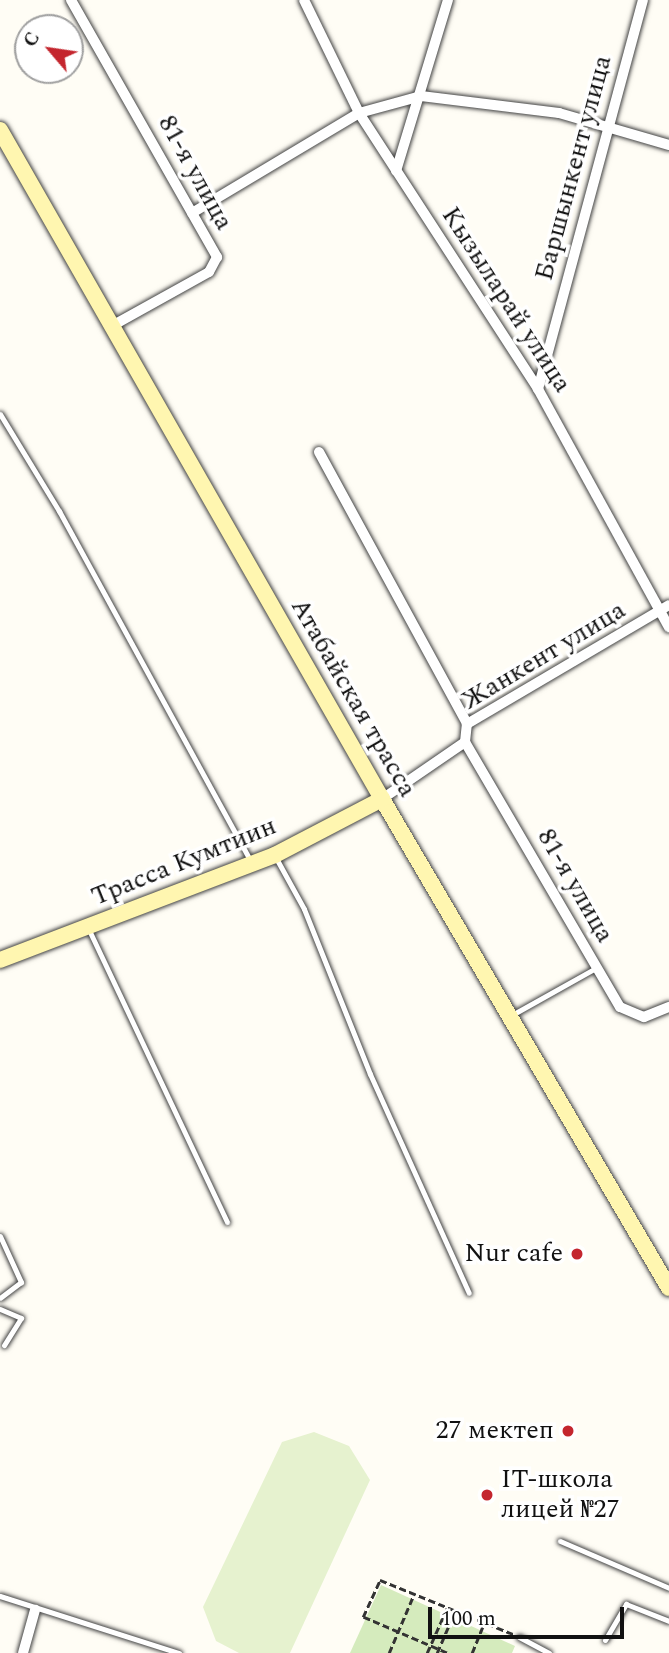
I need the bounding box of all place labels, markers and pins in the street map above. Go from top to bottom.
place label: Nur cafe [464,1238,563,1270]
marker: Nur cafe [569,1246,585,1262]
place label: 27 мектеп [436,1415,554,1447]
marker: 27 мектеп [560,1423,576,1439]
place label: IT-школа лицей №27 [501,1464,620,1526]
marker: IT-школа лицей №27 [479,1487,495,1503]

